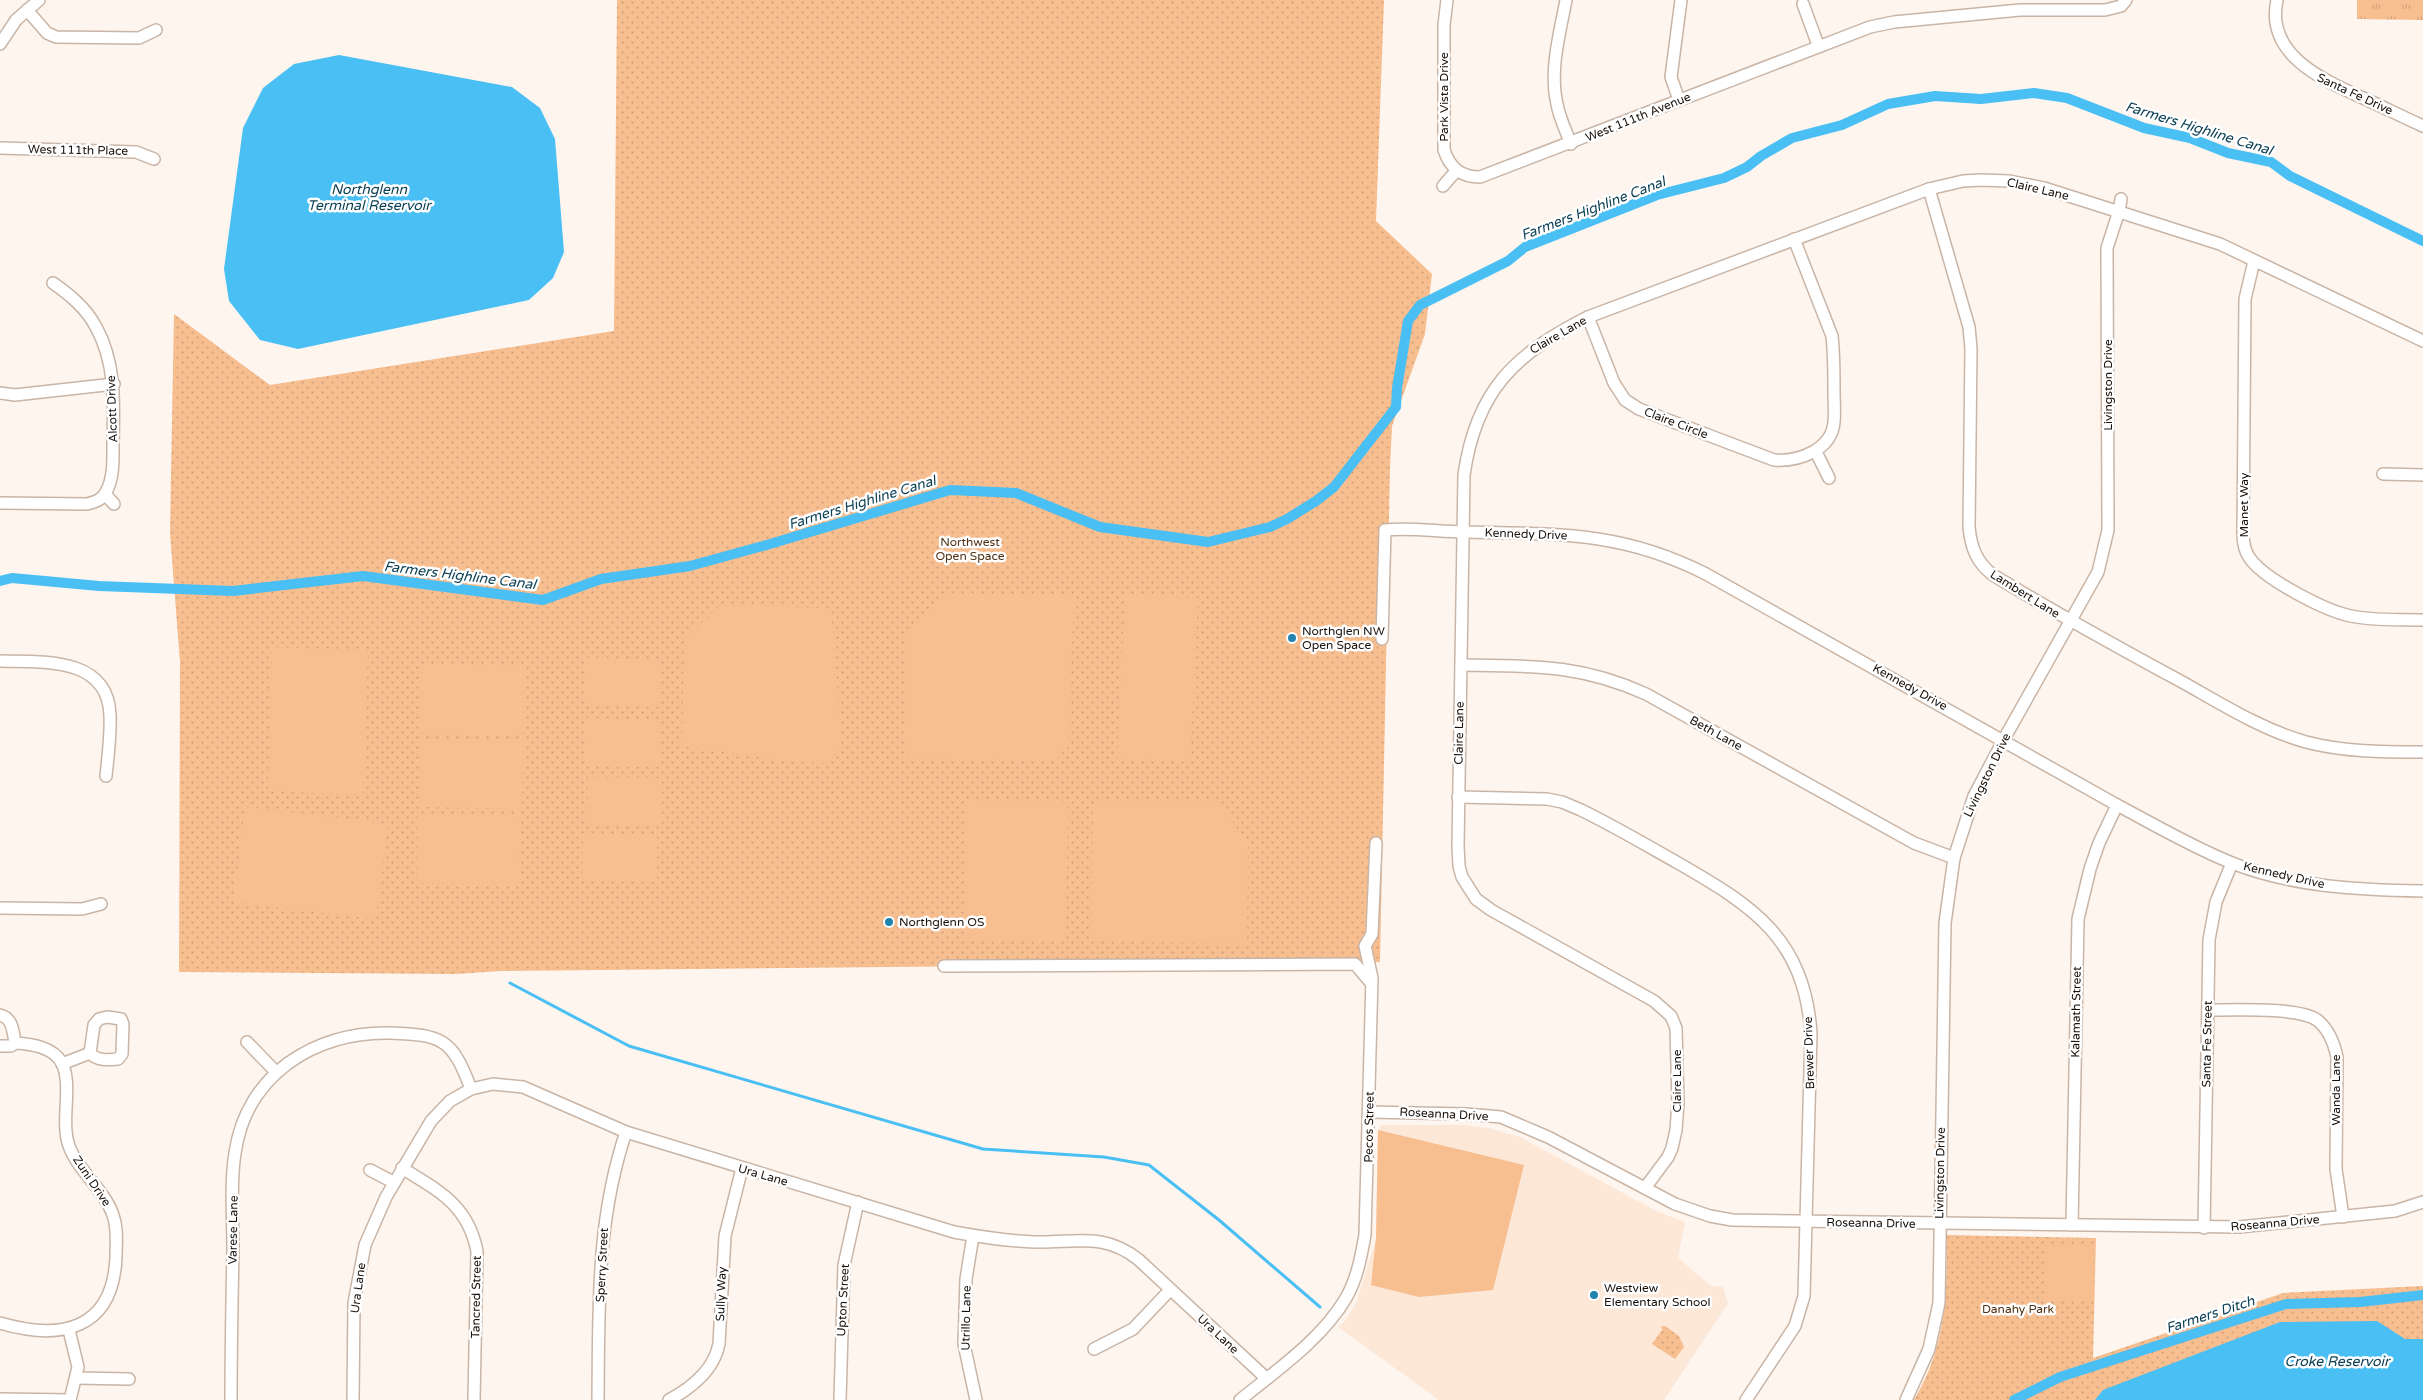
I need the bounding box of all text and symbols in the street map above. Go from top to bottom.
street label: Park Vista Drive [1437,52,1451,142]
street label: Santa Fe Drive [2315,70,2395,118]
street label: West 111th Avenue [1583,89,1693,145]
water label: Farmers Highline Canal [2123,98,2276,159]
street label: West 111th Place [28,142,128,158]
water label: Farmers Highline Canal [1519,173,1669,244]
street label: Claire Lane [2006,175,2071,203]
water label: Northglenn Terminal Reservoir [307,181,432,214]
street label: Claire Lane [1527,313,1589,357]
street label: Livingston Drive [2101,339,2115,431]
street label: Alcott Drive [104,375,120,443]
street label: Claire Circle [1642,404,1710,442]
water label: Farmers Highline Canal [787,472,939,533]
street label: Manet Way [2237,472,2251,537]
street label: Kennedy Drive [1484,526,1568,542]
park label: Northwest Open Space [935,535,1005,563]
water label: Farmers Highline Canal [383,558,538,593]
street label: Lambert Lane [1988,567,2062,621]
place label: Northglen NW Open Space [1302,624,1385,652]
marker: Northglen NW Open Space [1286,632,1298,644]
street label: Kennedy Drive [1870,661,1950,713]
street label: Claire Lane [1451,701,1467,765]
street label: Beth Lane [1687,713,1745,753]
street label: Livingston Drive [1961,731,2013,819]
street label: Kennedy Drive [2242,859,2326,891]
place label: Northglenn OS [899,915,984,929]
marker: Northglenn OS [883,916,895,928]
street label: Kalamath Street [2068,966,2084,1058]
street label: Santa Fe Street [2199,1000,2215,1088]
street label: Brewer Drive [1801,1016,1817,1090]
street label: Claire Lane [1670,1049,1684,1113]
street label: Wanda Lane [2329,1054,2343,1125]
street label: Pecos Street [1361,1091,1377,1163]
street label: Roseanna Drive [1399,1105,1489,1123]
street label: Livingston Drive [1932,1127,1948,1219]
street label: Zuni Drive [70,1153,114,1209]
street label: Ura Lane [737,1161,790,1189]
street label: Varese Lane [225,1195,241,1265]
street label: Roseanna Drive [2230,1212,2320,1234]
street label: Roseanna Drive [1826,1215,1916,1231]
street label: Sperry Street [593,1227,611,1303]
street label: Tancred Street [468,1255,484,1339]
street label: Ura Lane [348,1262,369,1314]
street label: Upton Street [834,1263,852,1337]
street label: Sully Way [713,1266,729,1322]
place label: Westview Elementary School [1604,1281,1711,1309]
street label: Utrillo Lane [958,1285,974,1351]
marker: Westview Elementary School [1588,1289,1600,1301]
water label: Farmers Ditch [2164,1292,2257,1337]
park label: Danahy Park [1982,1302,2054,1316]
street label: Ura Lane [1195,1311,1242,1357]
water label: Croke Reservoir [2285,1353,2391,1370]

